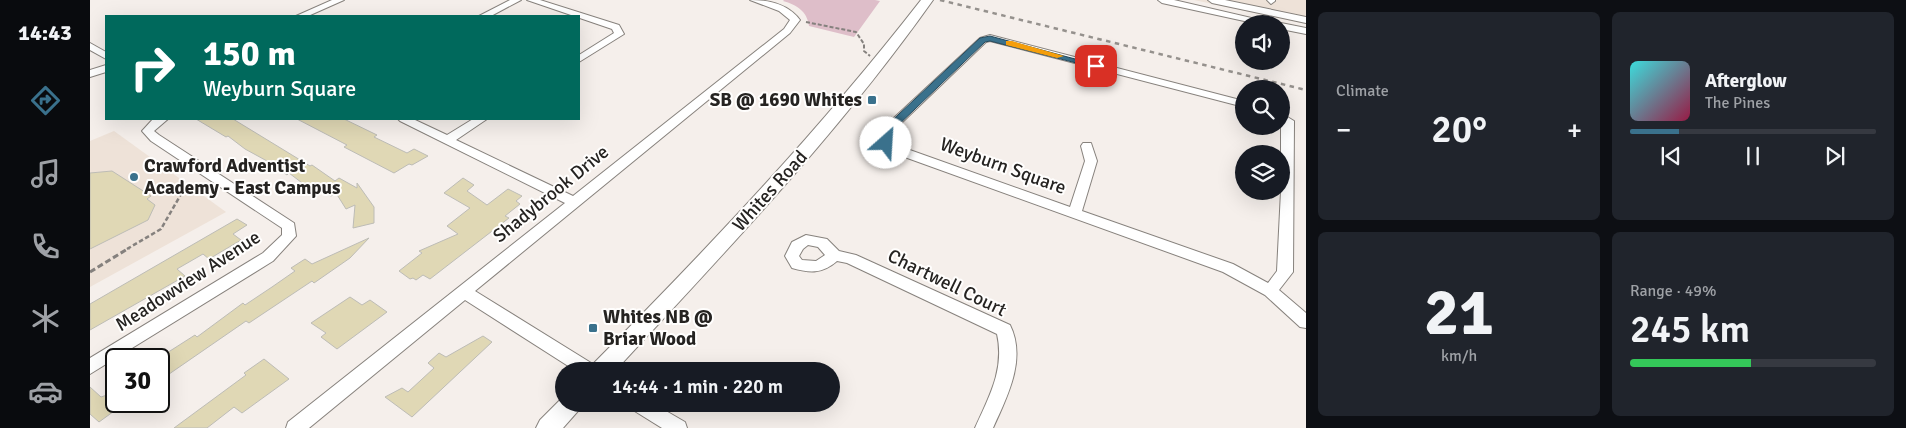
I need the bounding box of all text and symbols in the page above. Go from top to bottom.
map controls [1235,15,1290,200]
button: sound [1235,15,1290,70]
text: 14:43 [18,19,72,46]
text: 150 m [203,32,296,75]
icon: right [120,35,185,100]
pin [1075,45,1117,87]
icon: arrive [1082,52,1110,80]
text: Afterglow [1705,69,1787,93]
text: Weyburn Square [203,75,356,102]
button: search [1235,80,1290,135]
text: Climate [1336,81,1389,101]
icon: directions [28,83,63,118]
place label: SB @ 1690 Whites [710,88,862,112]
text: The Pines [1705,93,1770,113]
marker: SB @ 1690 Whites [866,94,878,106]
text: 20° [1431,106,1487,153]
text: − [1336,113,1351,147]
text: + [1567,113,1582,147]
position arrow [859,116,911,168]
street label: Weyburn Square [937,132,1069,200]
street label: Shadybrook Drive [488,140,614,248]
icon: previous [1657,142,1685,170]
icon: pause [1739,142,1767,170]
icon: next [1821,142,1849,170]
button: layers [1235,145,1290,200]
street label: Whites Road [727,146,813,236]
place label: Crawford Adventist Academy - East Campus [144,154,340,200]
icon: music [28,156,63,191]
marker: Crawford Adventist Academy - East Campus [128,171,140,183]
street label: Meadowview Avenue [111,225,265,337]
icon: phone [28,229,63,264]
street label: Chartwell Court [884,244,1011,322]
text: 21 [1424,273,1494,353]
text: Range · 49% [1630,281,1716,301]
icon: climate [28,301,63,336]
place label: Whites NB @ Briar Wood [603,305,713,351]
text: 245 km [1630,306,1750,353]
marker: Whites NB @ Briar Wood [587,322,599,334]
text: km/h [1441,346,1477,366]
speed limit sign: 30 [105,348,170,413]
icon: car [28,374,63,409]
text: 14:44 · 1 min · 220 m [612,375,783,399]

